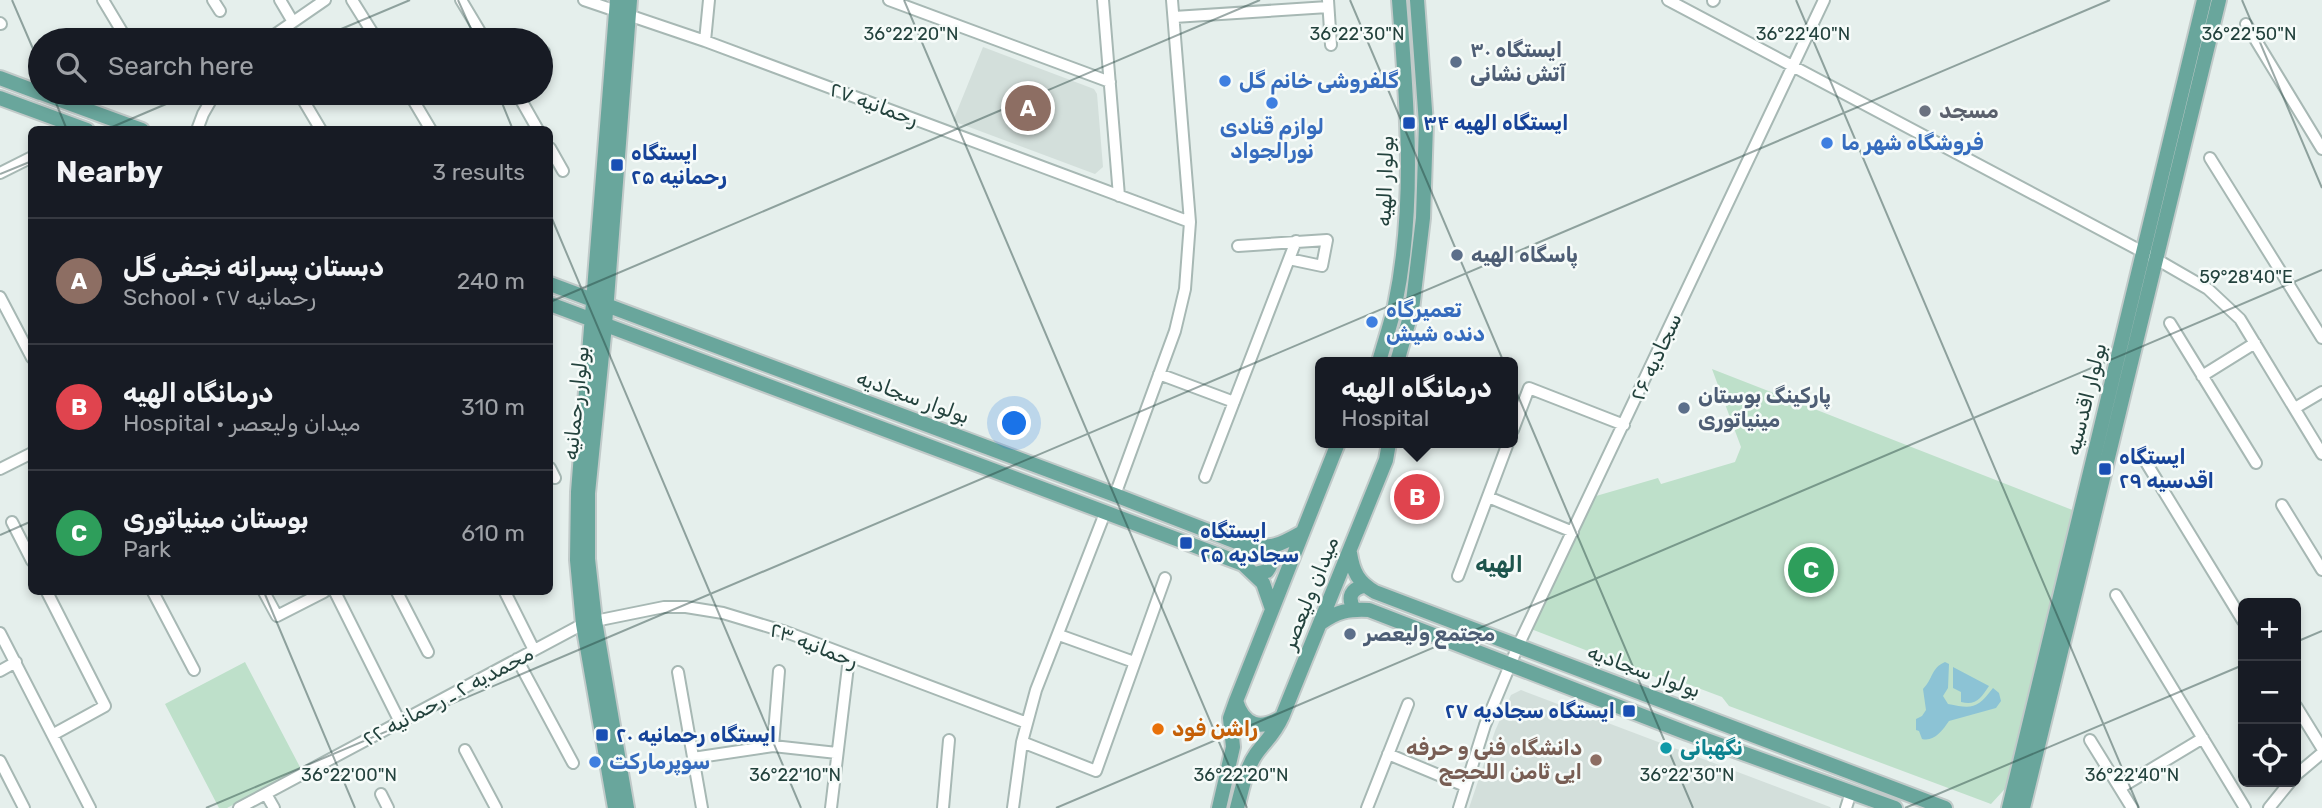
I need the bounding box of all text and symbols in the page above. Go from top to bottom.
text: 36°22'20"N [864,23,958,45]
text: 36°22'30"N [1309,23,1405,45]
text: 36°22'40"N [1756,23,1850,45]
text: 36°22'50"N [2201,23,2297,45]
search box [28,28,553,105]
place label: ایستگاه ۳۰ آتش نشانی [1470,37,1567,86]
icon: search [52,48,90,86]
text: Search here [108,51,254,82]
marker: ایستگاه ۳۰ آتش نشانی [1448,54,1464,70]
place label: گلفروشی خانم گل [1239,68,1399,95]
marker: گلفروشی خانم گل [1217,73,1233,89]
street label: رحمانیه ۲۷ [827,76,922,131]
pin: A [1005,82,1051,134]
marker: لوازم قنادی نورالجواد [1264,95,1280,111]
place label: مسجد [1939,98,1999,123]
marker: مسجد [1917,103,1933,119]
place label: ایستگاه الهیه ۳۴ [1423,110,1569,135]
place label: لوازم قنادی نورالجواد [1220,114,1324,164]
marker: ایستگاه الهیه ۳۴ [1401,115,1417,131]
place label: فروشگاه شهر ما [1841,130,1984,156]
street label: بولوار الهیه [1370,135,1399,227]
marker: فروشگاه شهر ما [1819,135,1835,151]
place label: ایستگاه رحمانیه ۲۵ [631,140,727,189]
text: Nearby [56,154,163,190]
marker: ایستگاه رحمانیه ۲۵ [609,157,625,173]
text: 3 results [432,158,525,186]
place label: پاسگاه الهیه [1471,242,1578,269]
marker: پاسگاه الهیه [1449,247,1465,263]
text: دبستان پسرانه نجفی گل [123,252,384,283]
text: 59°28'40"E [2199,266,2293,288]
text: A [71,267,87,295]
text: 240 m [457,267,525,295]
text: School · رحمانیه ۲۷ [123,283,316,311]
place label: تعمیرگاه دنده شیش [1386,297,1485,346]
street label: سجادیه ۲۶ [1624,309,1687,405]
marker: تعمیرگاه دنده شیش [1364,314,1380,330]
street label: بولوار اقدسیه [2059,340,2112,458]
street label: بولوار رحمانیه [557,345,594,461]
popup [1315,357,1518,448]
street label: بولوار سجادیه [853,365,973,429]
text: درمانگاه الهیه [1341,373,1492,404]
text: درمانگاه الهیه [123,378,273,409]
place label: پارکینگ بوستان مینیاتوری [1698,383,1831,433]
text: B [71,393,87,421]
text: 310 m [461,393,525,421]
marker: پارکینگ بوستان مینیاتوری [1676,400,1692,416]
text: Hospital [1341,404,1429,432]
your location [997,406,1031,440]
text: Hospital · میدان ولیعصر [123,409,360,437]
place label: ایستگاه اقدسیه ۲۹ [2119,444,2214,493]
marker: ایستگاه اقدسیه ۲۹ [2097,461,2113,477]
pin: B [1394,471,1440,523]
text: بوستان مینیاتوری [123,504,309,535]
place label: ایستگاه سجادیه ۲۵ [1200,518,1299,567]
text: C [71,519,87,547]
text: 610 m [461,519,525,547]
street label: میدان ولیعصر [1275,533,1344,655]
text: Park [123,535,171,563]
marker: ایستگاه سجادیه ۲۵ [1178,535,1194,551]
pin: C [1788,544,1834,596]
district label: الهیه [1475,550,1523,578]
map controls [2238,598,2301,787]
button: + [2238,598,2301,661]
street label: رحمانیه ۲۳ [766,616,862,673]
place label: مجتمع ولیعصر [1362,621,1495,649]
marker: مجتمع ولیعصر [1342,626,1358,642]
street label: بولوار سجادیه [1584,639,1704,703]
street label: محمدیه ۲ ـ رحمانیه ۲۲ [358,640,537,751]
button: − [2238,661,2301,724]
place label: ایستگاه سجادیه ۲۷ [1445,698,1615,723]
marker: ایستگاه سجادیه ۲۷ [1621,703,1637,719]
place label: راشن فود [1172,716,1258,742]
marker: راشن فود [1150,721,1166,737]
place label: ایستگاه رحمانیه ۲۰ [616,722,776,747]
button: locate [2238,724,2301,787]
marker: ایستگاه رحمانیه ۲۰ [594,727,610,743]
place label: دانشگاه فنی و حرفه ایی ثامن اللحجج [1406,735,1582,786]
place label: نگهبانی [1680,735,1743,760]
marker: نگهبانی [1658,740,1674,756]
place label: سوپرمارکت [609,749,710,776]
marker: دانشگاه فنی و حرفه ایی ثامن اللحجج [1588,752,1604,768]
marker: سوپرمارکت [587,754,603,770]
text: 36°22'00"N [301,764,397,786]
text: 36°22'10"N [749,764,841,786]
text: 36°22'20"N [1194,764,1288,786]
text: 36°22'30"N [1639,764,1735,786]
text: 36°22'40"N [2085,764,2179,786]

